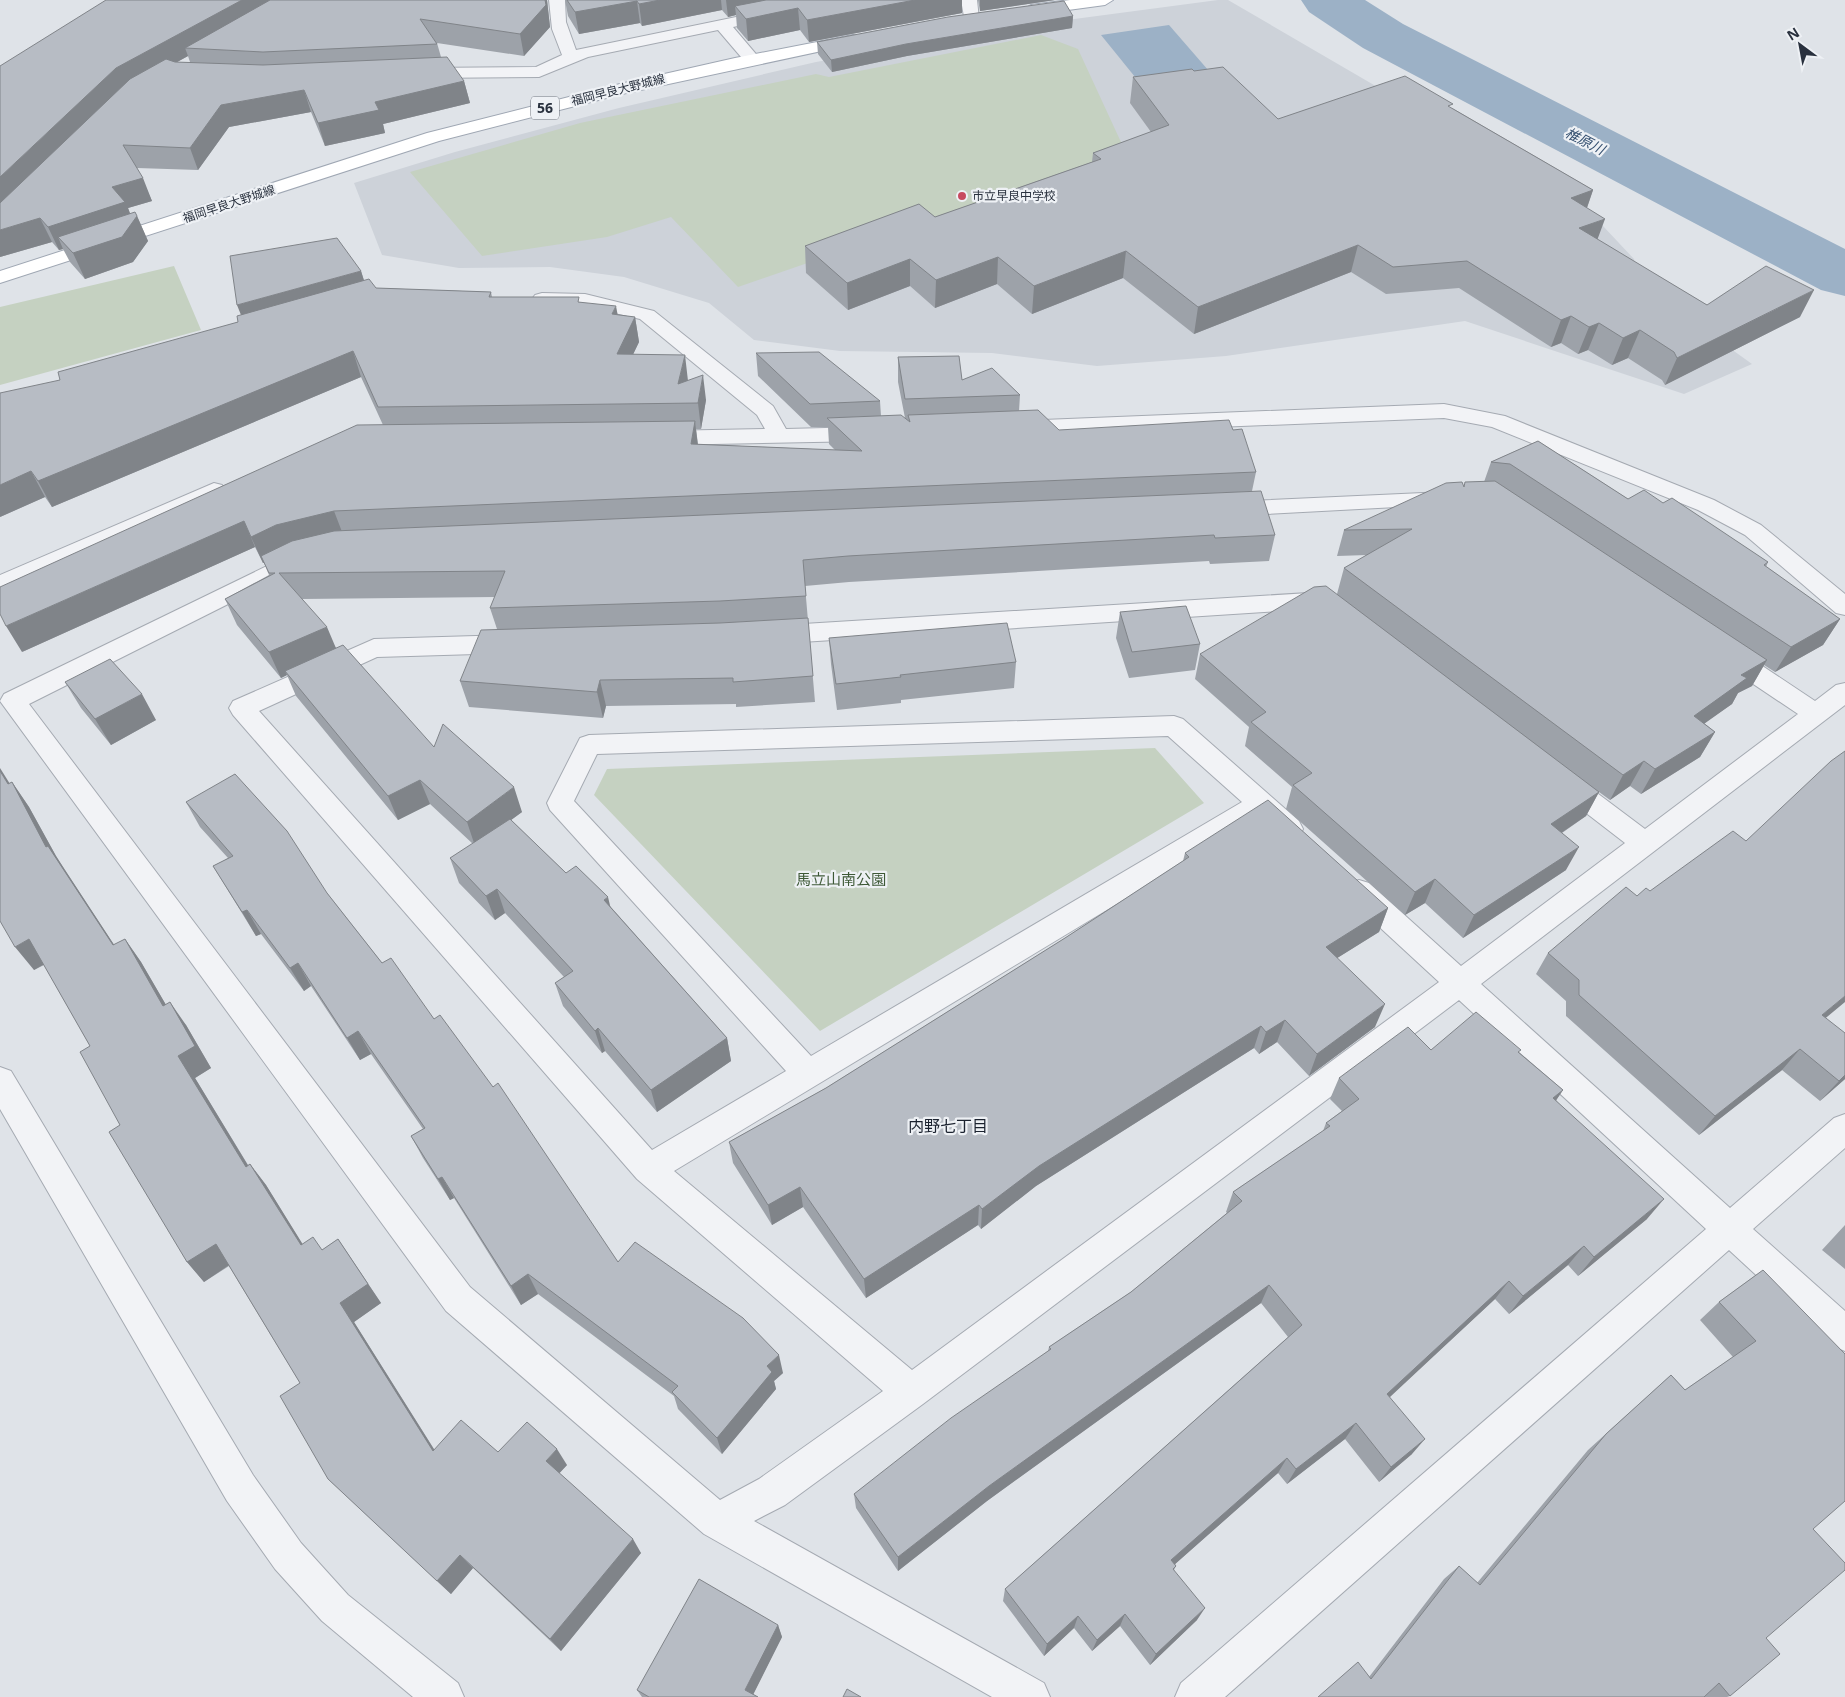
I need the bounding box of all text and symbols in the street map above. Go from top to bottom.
north arrow [1775,20,1825,70]
text: N [1783,22,1803,45]
street label: 福岡早良大野城線 [569,70,667,109]
road number: 56 [531,96,559,120]
water label: 椎原川 [1562,123,1610,159]
street label: 福岡早良大野城線 [181,181,277,226]
place label: 市立早良中学校 [972,187,1056,204]
marker: 市立早良中学校 [956,190,968,202]
park label: 馬立山南公園 [796,869,886,889]
district label: 内野七丁目 [908,1115,988,1137]

